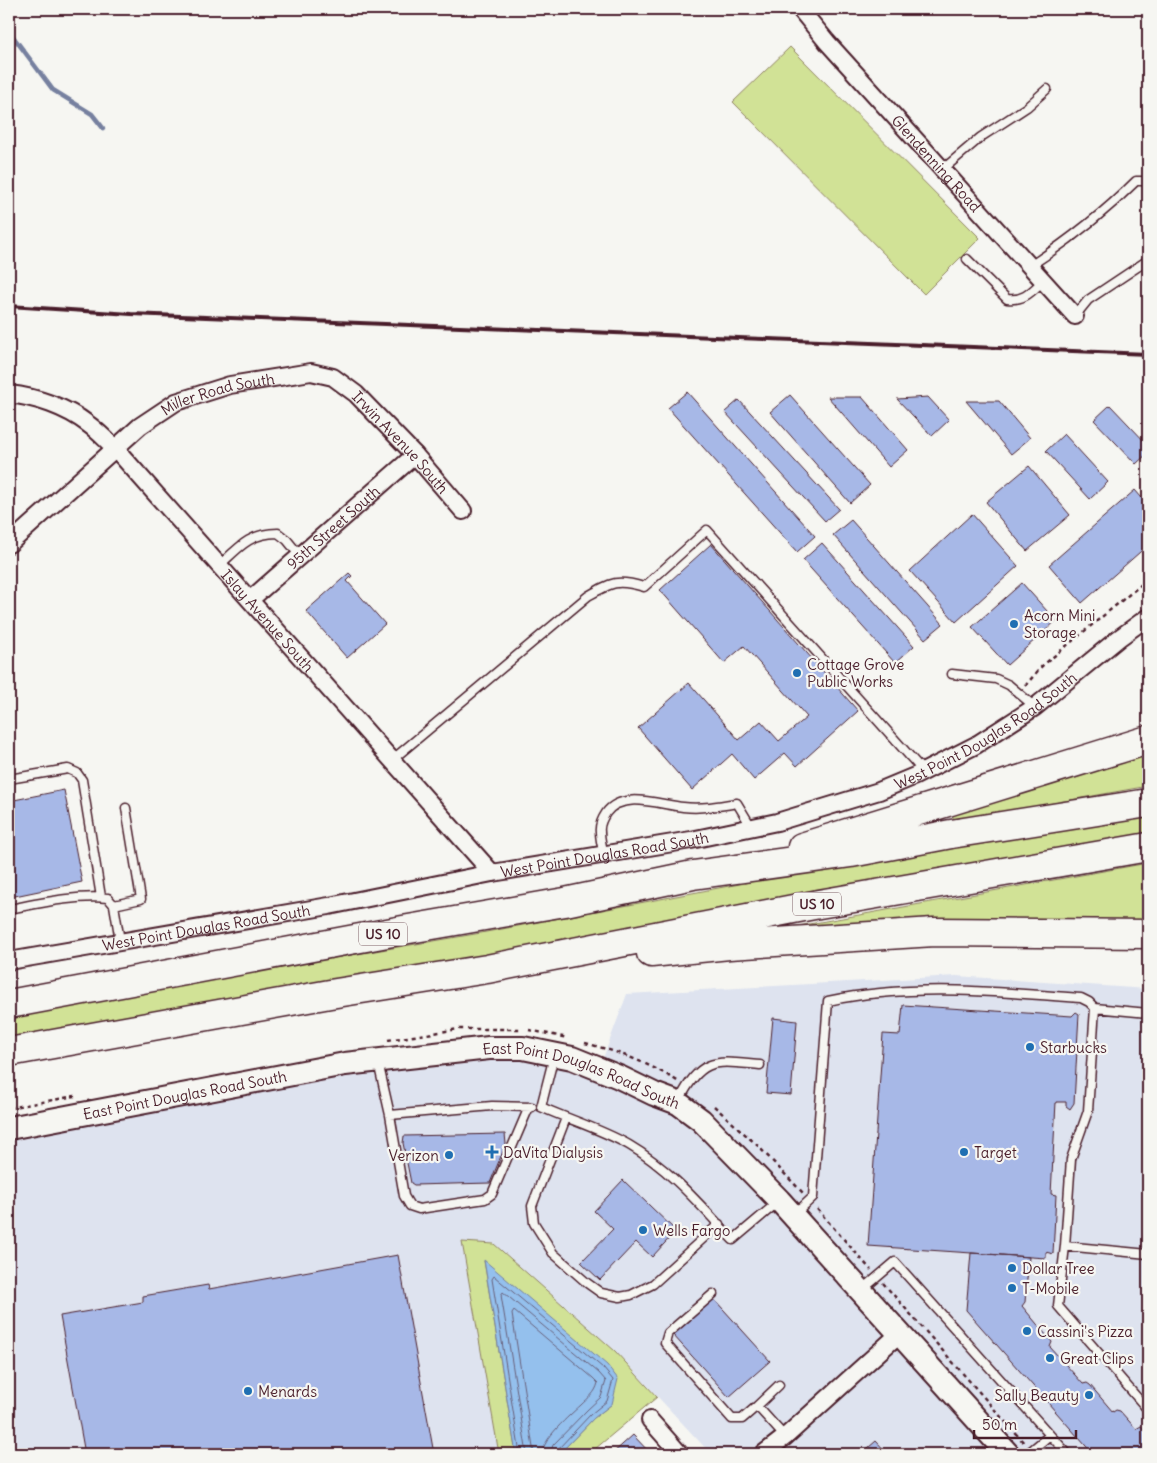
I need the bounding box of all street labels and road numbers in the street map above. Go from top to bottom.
street label: Glendenning Road [888,111,986,216]
street label: Miller Road South [157,368,276,419]
street label: Irwin Avenue South [348,387,453,497]
street label: 95th Street South [282,481,384,573]
street label: Islay Avenue South [217,565,319,676]
street label: West Point Douglas Road South [891,667,1080,793]
street label: West Point Douglas Road South [499,827,711,881]
road number: US 10 [793,892,841,916]
street label: West Point Douglas Road South [101,900,312,954]
road number: US 10 [359,922,407,946]
street label: East Point Douglas Road South [482,1038,683,1112]
street label: East Point Douglas Road South [81,1066,289,1123]

